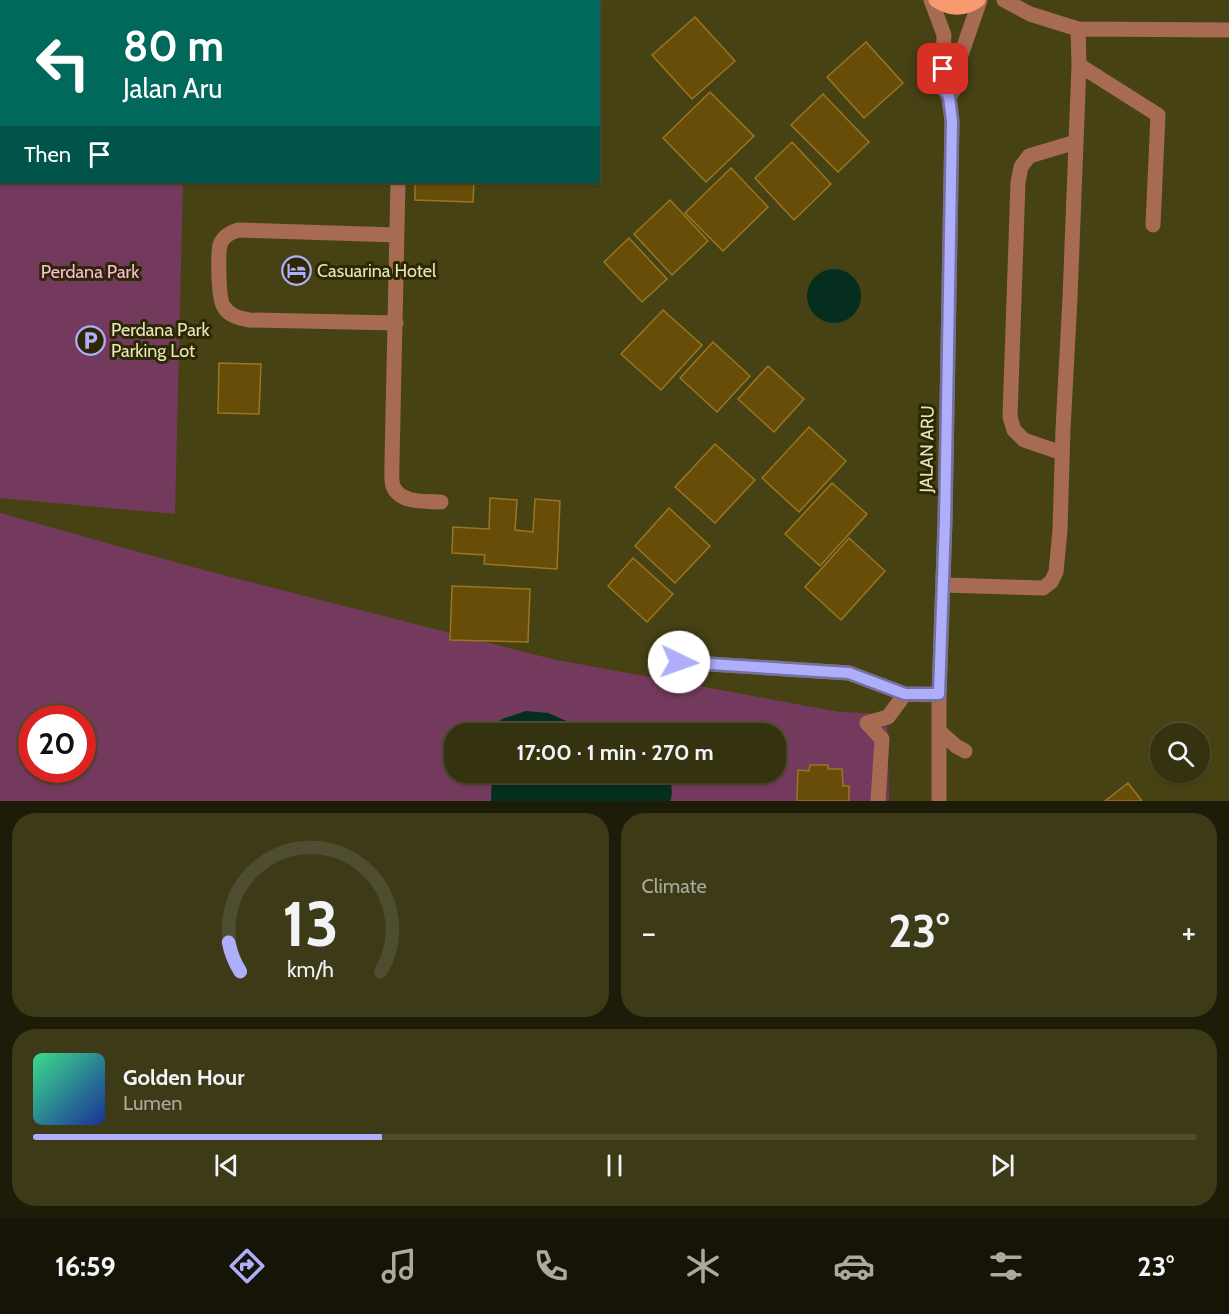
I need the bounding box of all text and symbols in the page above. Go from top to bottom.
text: 80 m [123,20,224,72]
icon: left [24,24,102,102]
pin [917,43,968,94]
icon: arrive [926,52,959,85]
text: Jalan Aru [123,72,222,105]
icon: arrive [83,138,116,171]
text: Then [24,141,71,168]
hotel icon: Casuarina Hotel [280,255,312,287]
place label: Casuarina Hotel [317,260,437,282]
park label: Perdana Park [41,261,140,283]
place label: Perdana Park Parking Lot [111,319,210,362]
parking icon: Perdana Park Parking Lot [74,324,106,356]
street label: JALAN ARU [915,405,939,494]
position arrow [647,630,711,694]
speed limit sign: 20 [18,705,96,783]
map controls [1150,723,1210,783]
button: search [1150,723,1210,783]
text: 17:00 · 1 min · 270 m [516,739,714,766]
text: Climate [642,874,707,898]
text: 13 [282,886,339,962]
text: 23° [888,904,949,958]
text: − [642,912,656,952]
text: + [1181,912,1196,952]
text: km/h [287,956,334,982]
text: Golden Hour [123,1064,244,1091]
text: Lumen [123,1091,182,1115]
icon: previous [210,1149,243,1182]
icon: pause [598,1149,631,1182]
icon: next [986,1149,1019,1182]
icon: directions [226,1245,268,1287]
icon: music [378,1245,420,1287]
icon: phone [530,1245,572,1287]
icon: climate [682,1245,724,1287]
icon: car [833,1245,875,1287]
icon: filters [985,1245,1027,1287]
text: 16:59 [55,1250,116,1283]
text: 23° [1137,1250,1174,1283]

